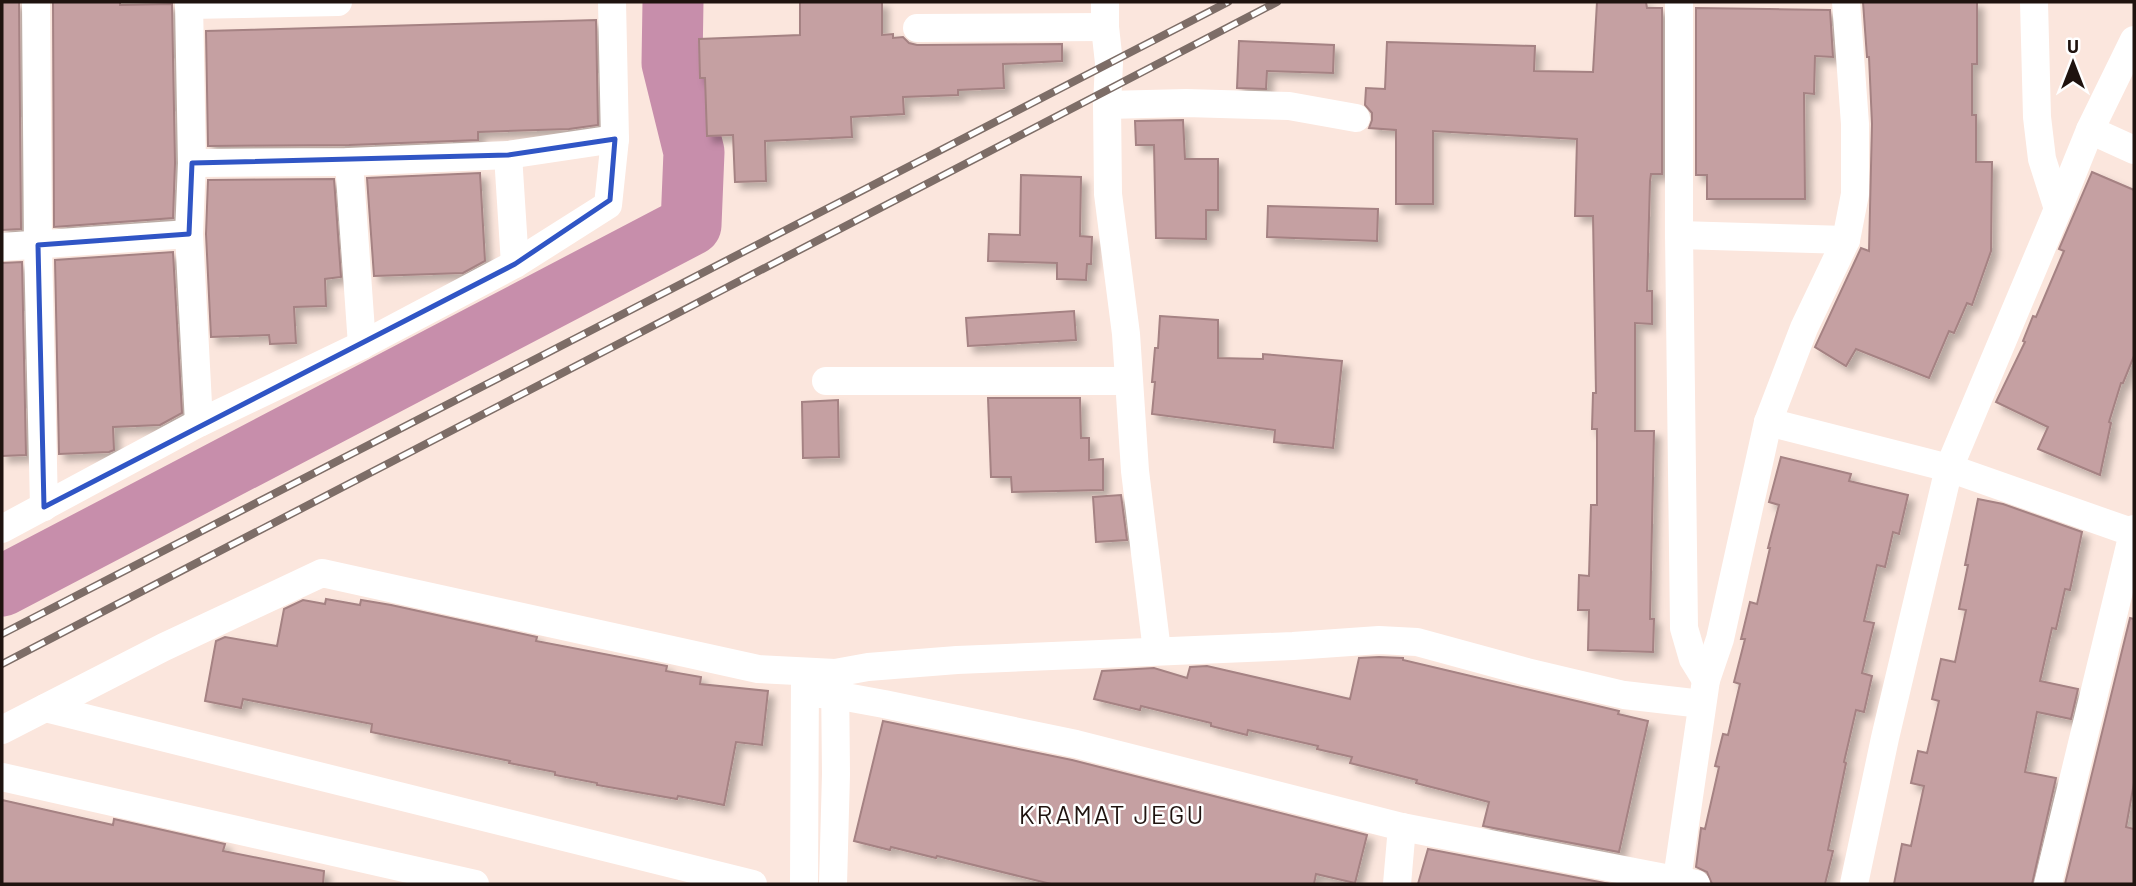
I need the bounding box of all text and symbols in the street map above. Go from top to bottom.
north arrow [2038,28,2108,98]
text: U [2067,34,2079,57]
district label: KRAMAT JEGU [1019,798,1205,829]

